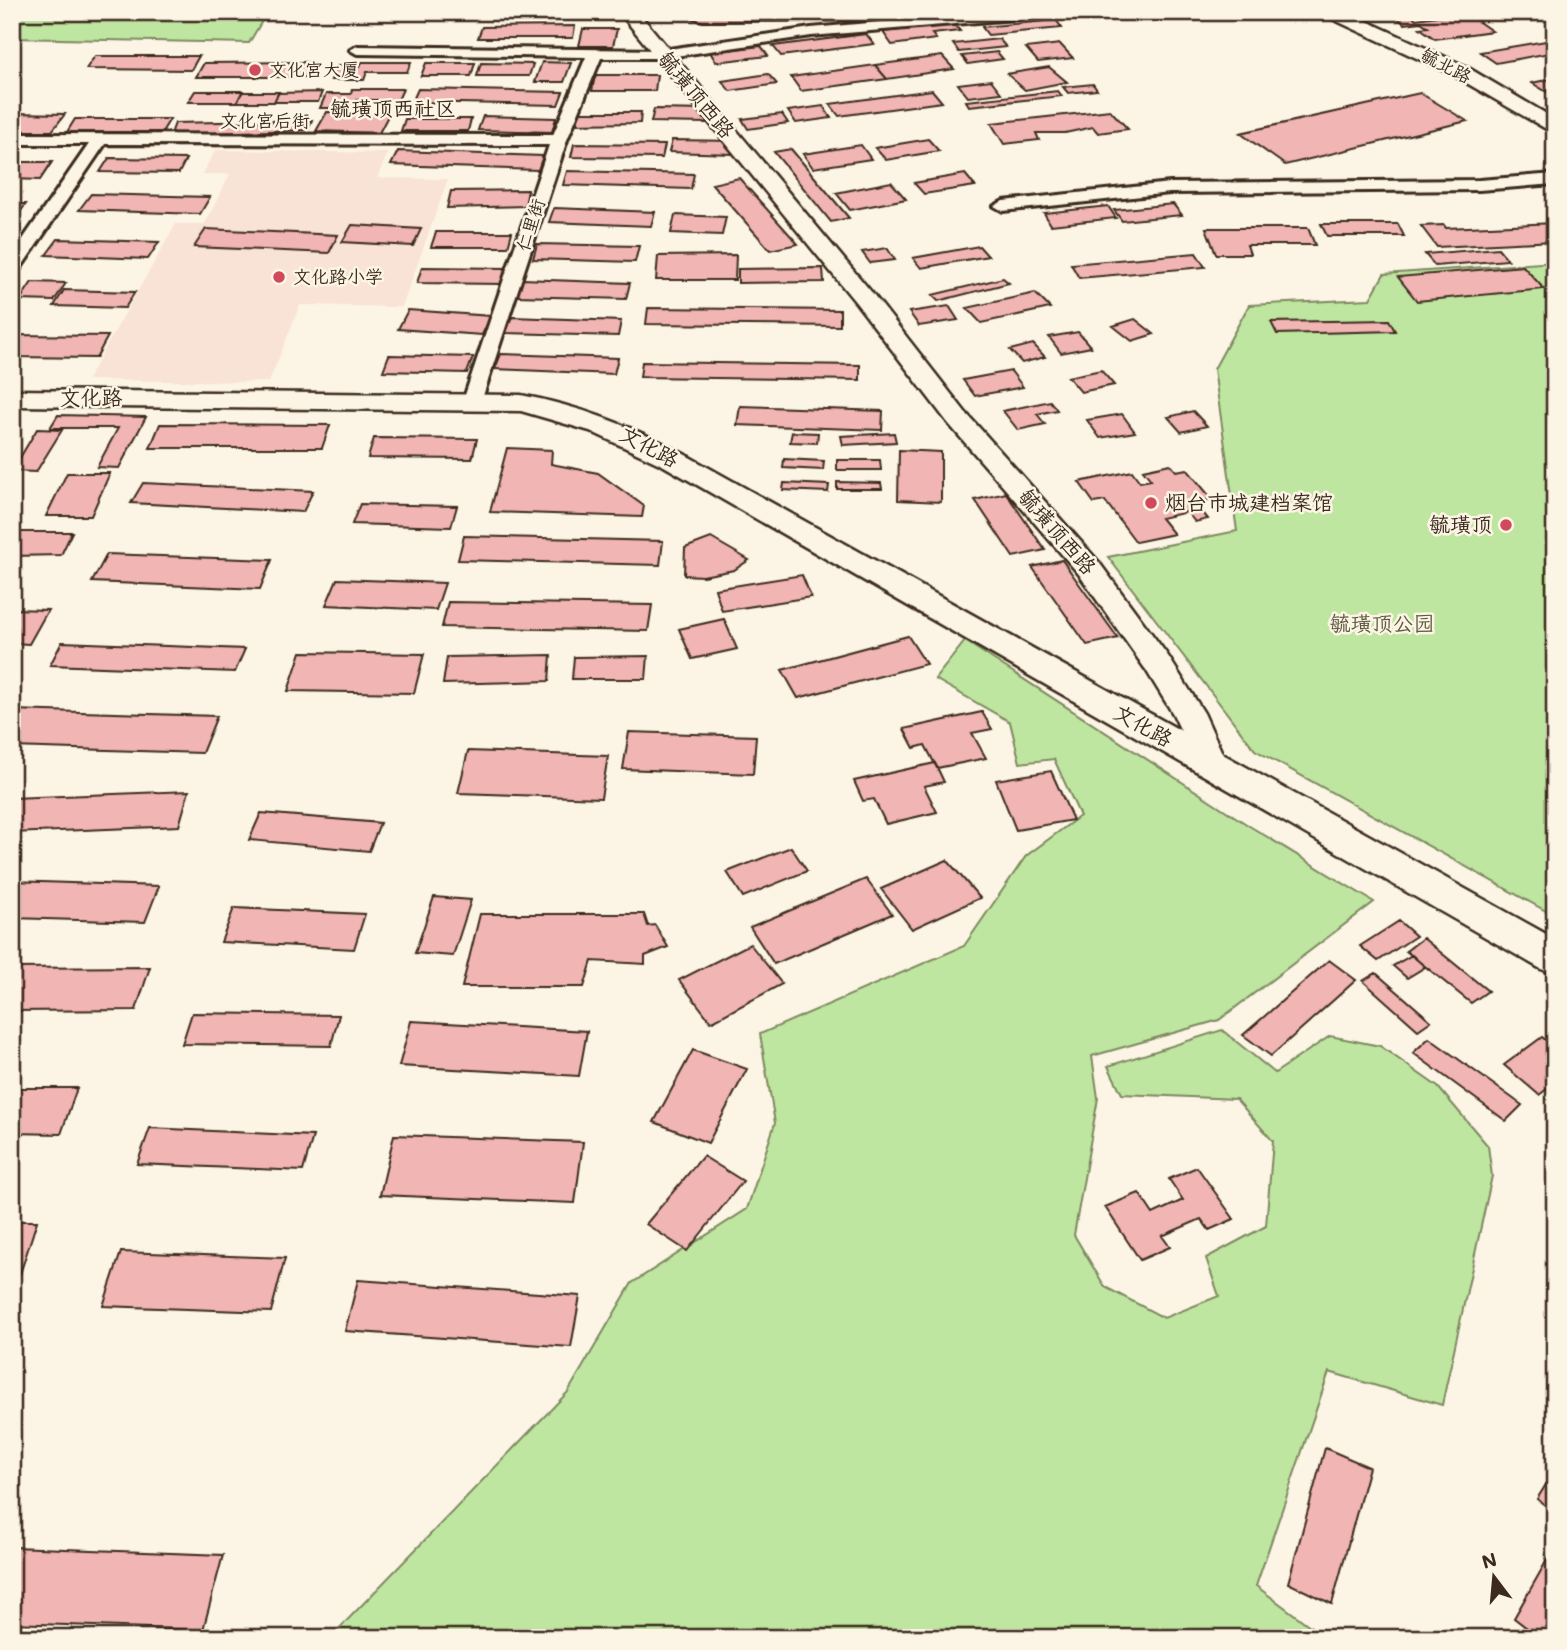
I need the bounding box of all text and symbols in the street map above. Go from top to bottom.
street label: 毓北路 [1417,42,1476,88]
street label: 毓璜顶西路 [653,45,741,143]
place label: 文化宫大厦 [269,57,359,81]
marker: 文化宫大厦 [247,62,263,78]
district label: 毓璜顶西社区 [330,94,456,121]
street label: 文化宫后街 [220,108,310,132]
street label: 仁里街 [510,195,550,254]
place label: 文化路小学 [293,264,383,288]
marker: 文化路小学 [271,269,287,285]
street label: 文化路 [60,383,123,410]
street label: 文化路 [616,419,684,472]
street label: 毓璜顶西路 [1014,483,1103,579]
place label: 烟台市城建档案馆 [1165,488,1333,515]
marker: 烟台市城建档案馆 [1143,495,1159,511]
place label: 毓璜顶 [1429,510,1492,537]
marker: 毓璜顶 [1498,517,1514,533]
park label: 毓璜顶公园 [1330,609,1435,636]
street label: 文化路 [1110,698,1178,752]
north arrow [1458,1542,1528,1612]
text: N [1479,1546,1500,1574]

